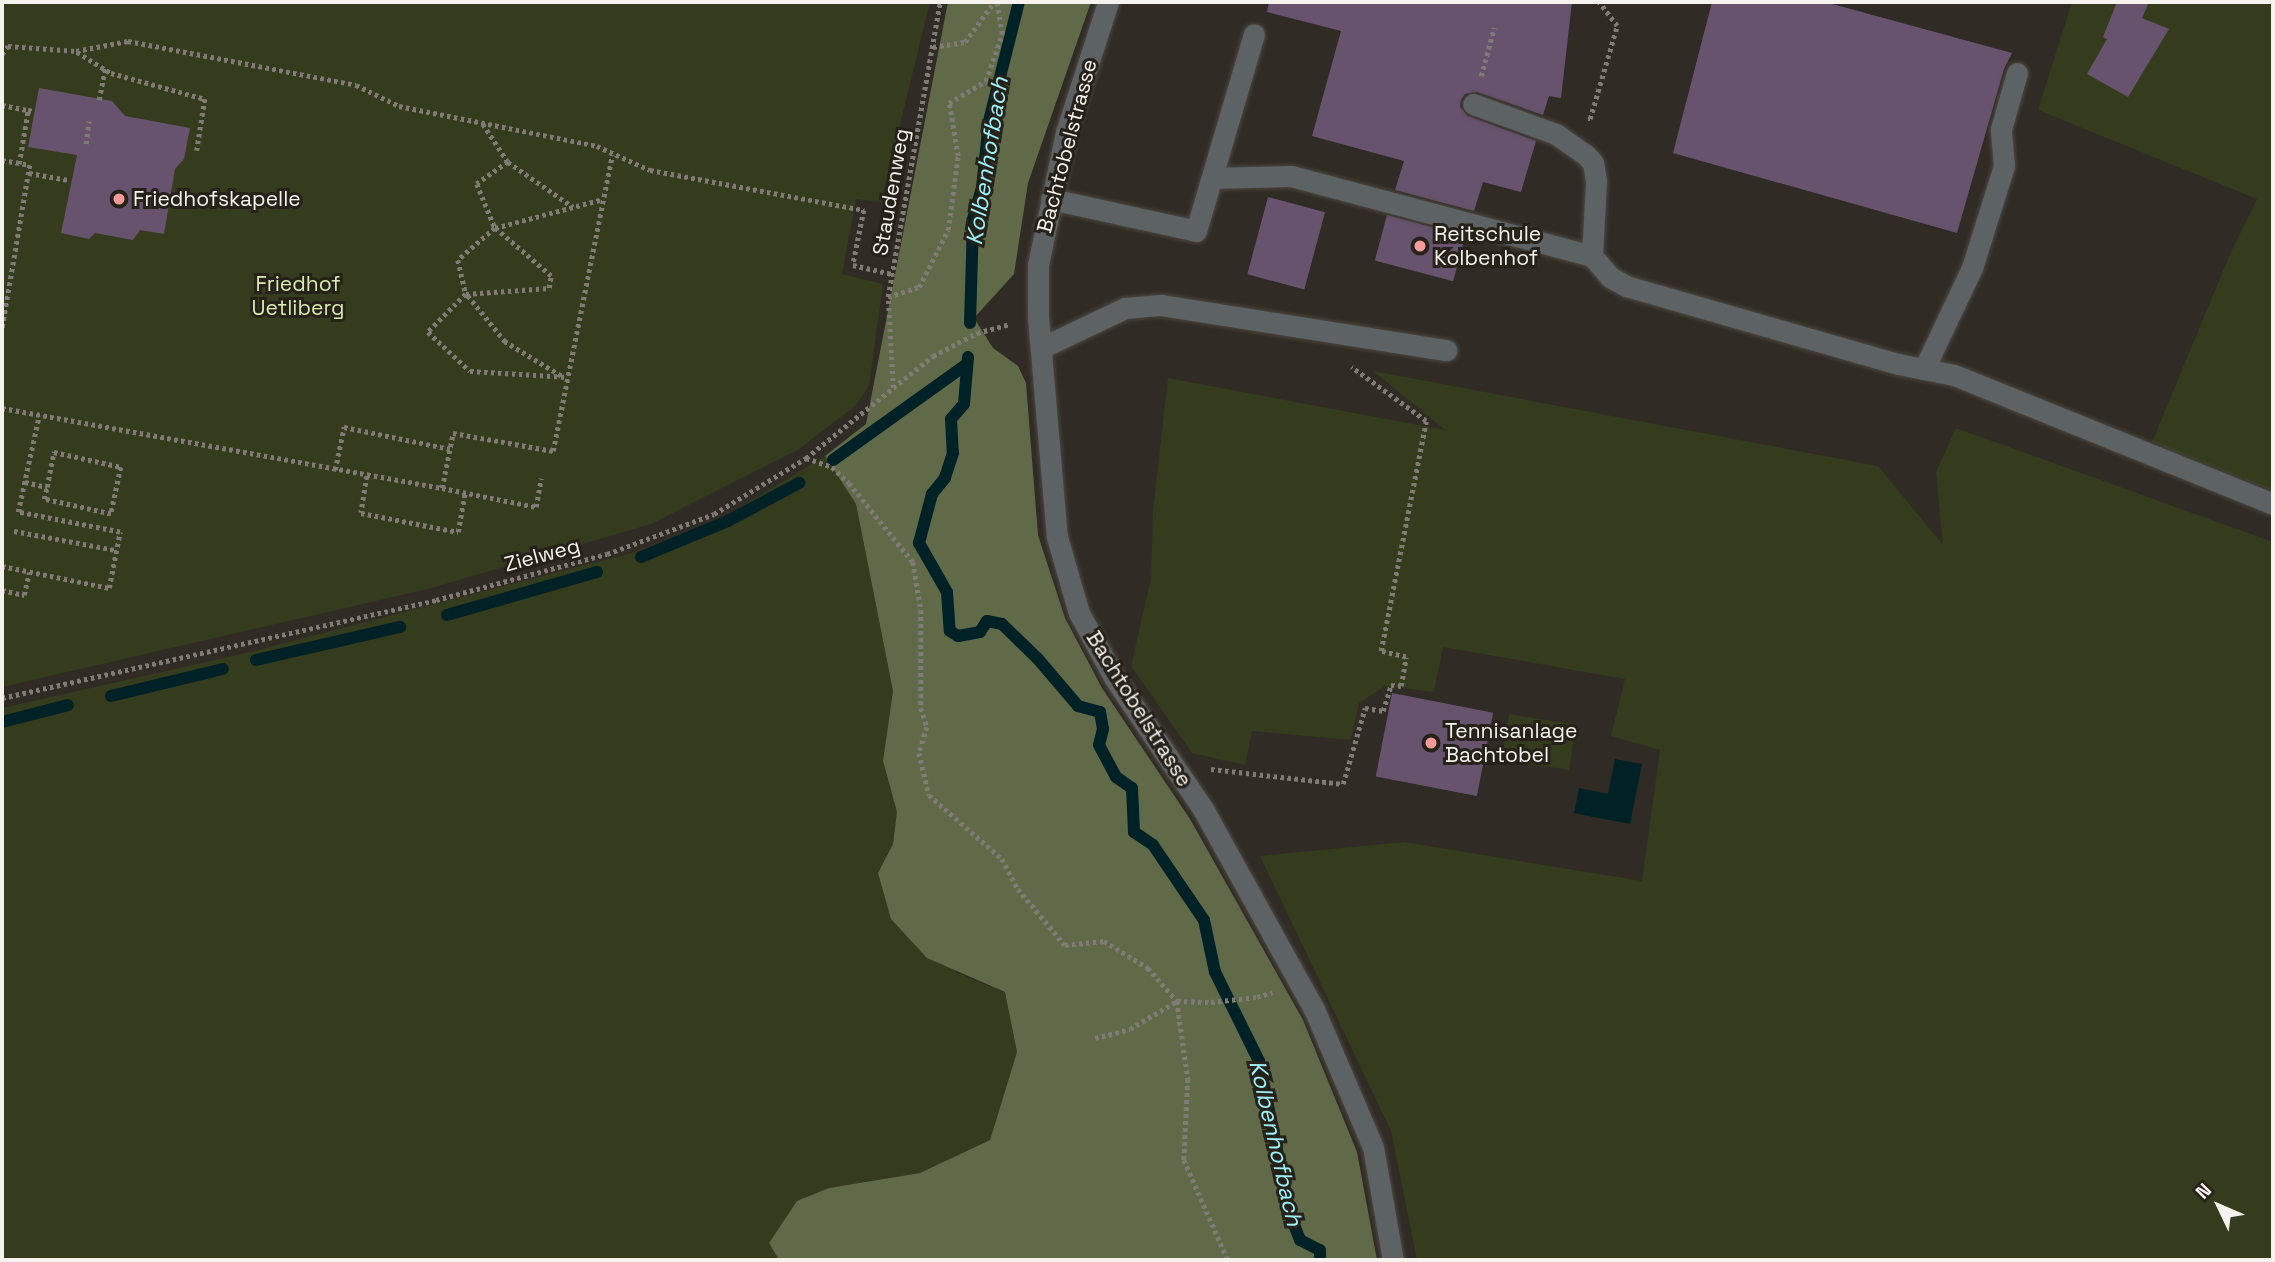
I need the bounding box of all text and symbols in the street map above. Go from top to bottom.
street label: Bachtobelstrasse [1032,56,1102,236]
water label: Kolbenhofbach [960,75,1014,247]
street label: Staudenweg [867,127,915,257]
place label: Friedhofskapelle [133,186,301,212]
marker: Friedhofskapelle [111,191,127,207]
place label: Reitschule Kolbenhof [1434,221,1541,271]
marker: Reitschule Kolbenhof [1412,238,1428,254]
park label: Friedhof Uetliberg [252,271,344,321]
street label: Zielweg [501,533,583,577]
street label: Bachtobelstrasse [1081,627,1197,791]
place label: Tennisanlage Bachtobel [1445,718,1577,768]
marker: Tennisanlage Bachtobel [1423,735,1439,751]
water label: Kolbenhofbach [1243,1057,1309,1229]
north arrow [2184,1171,2254,1241]
text: N [2190,1178,2217,1204]

